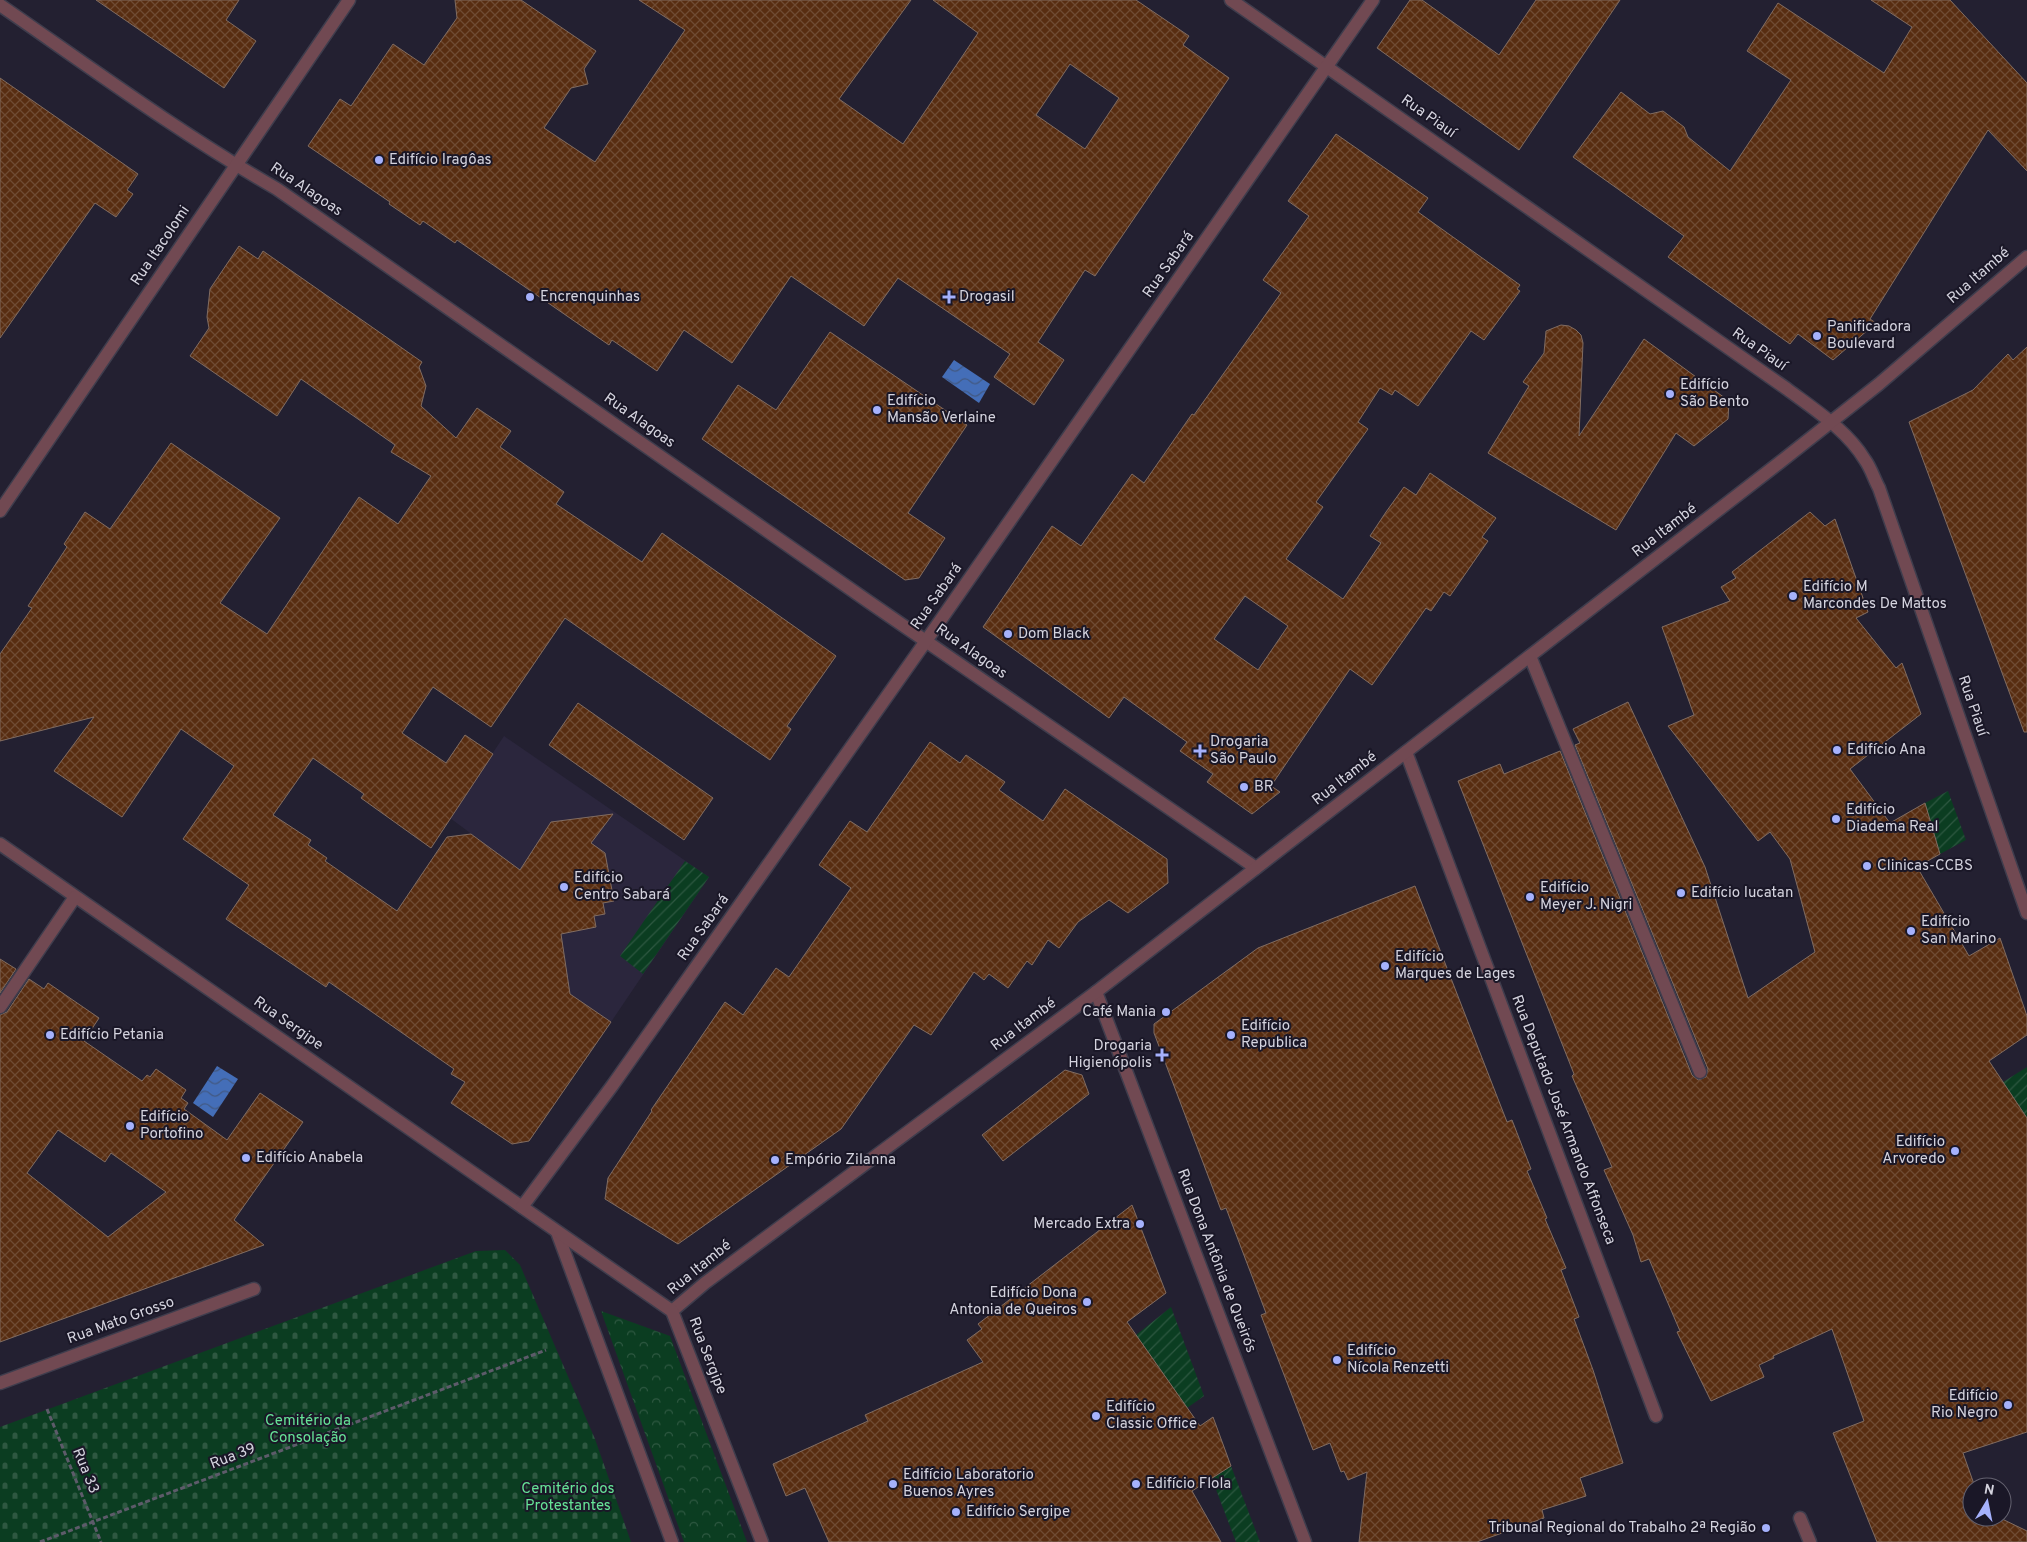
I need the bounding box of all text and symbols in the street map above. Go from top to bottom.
street label: Rua Piauí [1397,91,1460,144]
place label: Edifício Iragôas [389,151,492,170]
marker: Edifício Iragôas [373,154,385,166]
street label: Rua Alagoas [266,159,346,221]
street label: Rua Itacolomi [127,202,195,290]
street label: Rua Sabará [1139,228,1199,302]
street label: Rua Itambé [1944,244,2014,308]
place label: Encrenquinhas [540,288,640,307]
place label: Drogasil [959,288,1015,307]
marker: Encrenquinhas [524,291,536,303]
marker: Drogasil [943,291,955,303]
place label: Panificadora Boulevard [1827,318,1911,354]
street label: Rua Piauí [1728,324,1791,377]
marker: Panificadora Boulevard [1811,330,1823,342]
place label: Edifício São Bento [1680,376,1749,412]
marker: Edifício São Bento [1664,388,1676,400]
street label: Rua Alagoas [599,389,679,453]
place label: Edifício Mansão Verlaine [887,392,996,428]
marker: Edifício Mansão Verlaine [871,404,883,416]
street label: Rua Itambé [1629,500,1701,562]
street label: Rua Sabará [907,560,967,634]
place label: Edifício M Marcondes De Mattos [1803,578,1947,614]
marker: Edifício M Marcondes De Mattos [1787,590,1799,602]
street label: Rua Alagoas [931,620,1011,684]
place label: Dom Black [1018,625,1090,644]
marker: Dom Black [1002,628,1014,640]
street label: Rua Piauí [1953,673,1992,740]
place label: Drogaria São Paulo [1210,733,1277,769]
place label: Edifício Ana [1847,741,1926,760]
marker: Edifício Ana [1831,744,1843,756]
marker: Drogaria São Paulo [1194,745,1206,757]
street label: Rua Itambé [1309,748,1381,810]
place label: BR [1254,778,1274,797]
marker: BR [1238,781,1250,793]
place label: Edifício Diadema Real [1846,801,1938,837]
marker: Edifício Diadema Real [1830,813,1842,825]
place label: Clinicas-CCBS [1877,857,1973,876]
marker: Clinicas-CCBS [1861,860,1873,872]
place label: Edifício Centro Sabará [574,869,670,905]
place label: Edifício Meyer J. Nigri [1540,879,1632,915]
marker: Edifício Centro Sabará [558,881,570,893]
place label: Edifício Iucatan [1691,884,1793,903]
marker: Edifício Iucatan [1675,887,1687,899]
street label: Rua Sabará [674,891,734,965]
marker: Edifício Meyer J. Nigri [1524,891,1536,903]
place label: Edifício San Marino [1921,913,1996,949]
marker: Edifício San Marino [1905,925,1917,937]
place label: Edifício Marques de Lages [1395,948,1515,984]
marker: Edifício Marques de Lages [1379,960,1391,972]
street label: Rua Deputado José Armando Affonseca [1506,992,1620,1248]
street label: Rua Sergipe [249,993,327,1055]
street label: Rua Itambé [988,994,1060,1056]
place label: Café Mania [1082,1003,1156,1022]
marker: Café Mania [1160,1006,1172,1018]
place label: Edifício Republica [1241,1017,1307,1053]
place label: Edifício Petania [60,1026,164,1045]
marker: Edifício Petania [44,1029,56,1041]
marker: Edifício Republica [1225,1029,1237,1041]
place label: Drogaria Higienópolis [1068,1037,1152,1073]
marker: Drogaria Higienópolis [1156,1049,1168,1061]
place label: Edifício Portofino [140,1108,203,1144]
marker: Edifício Portofino [124,1120,136,1132]
place label: Edifício Arvoredo [1882,1133,1945,1169]
marker: Edifício Arvoredo [1949,1145,1961,1157]
place label: Edifício Anabela [256,1149,363,1168]
place label: Empório Zilanna [785,1151,896,1170]
marker: Edifício Anabela [240,1152,252,1164]
marker: Empório Zilanna [769,1154,781,1166]
street label: Rua Dona Antônia de Queirós [1172,1166,1260,1356]
place label: Mercado Extra [1033,1215,1130,1234]
marker: Mercado Extra [1134,1218,1146,1230]
street label: Rua Itambé [664,1236,736,1300]
place label: Edifício Dona Antonia de Queiros [949,1284,1077,1320]
street label: Rua Mato Grosso [65,1293,177,1349]
marker: Edifício Dona Antonia de Queiros [1081,1296,1093,1308]
street label: Rua Sergipe [684,1315,730,1397]
place label: Edifício Nícola Renzetti [1347,1342,1449,1378]
marker: Edifício Nícola Renzetti [1331,1354,1343,1366]
place label: Edifício Rio Negro [1931,1387,1998,1423]
place label: Edifício Classic Office [1106,1398,1197,1434]
marker: Edifício Rio Negro [2002,1399,2014,1411]
marker: Edifício Classic Office [1090,1410,1102,1422]
park label: Cemitério da Consolação [265,1412,351,1448]
street label: Rua 39 [207,1440,259,1474]
street label: Rua 33 [67,1445,103,1497]
place label: Edifício Laboratorio Buenos Ayres [903,1466,1034,1502]
place label: Edifício Flola [1146,1475,1231,1494]
north arrow [1962,1477,2012,1527]
marker: Edifício Laboratorio Buenos Ayres [887,1478,899,1490]
marker: Edifício Flola [1130,1478,1142,1490]
park label: Cemitério dos Protestantes [521,1480,615,1516]
text: N [1983,1481,1995,1500]
place label: Edifício Sergipe [966,1503,1070,1522]
marker: Edifício Sergipe [950,1506,962,1518]
place label: Tribunal Regional do Trabalho 2ª Região [1488,1519,1756,1538]
marker: Tribunal Regional do Trabalho 2ª Região [1760,1522,1772,1534]

